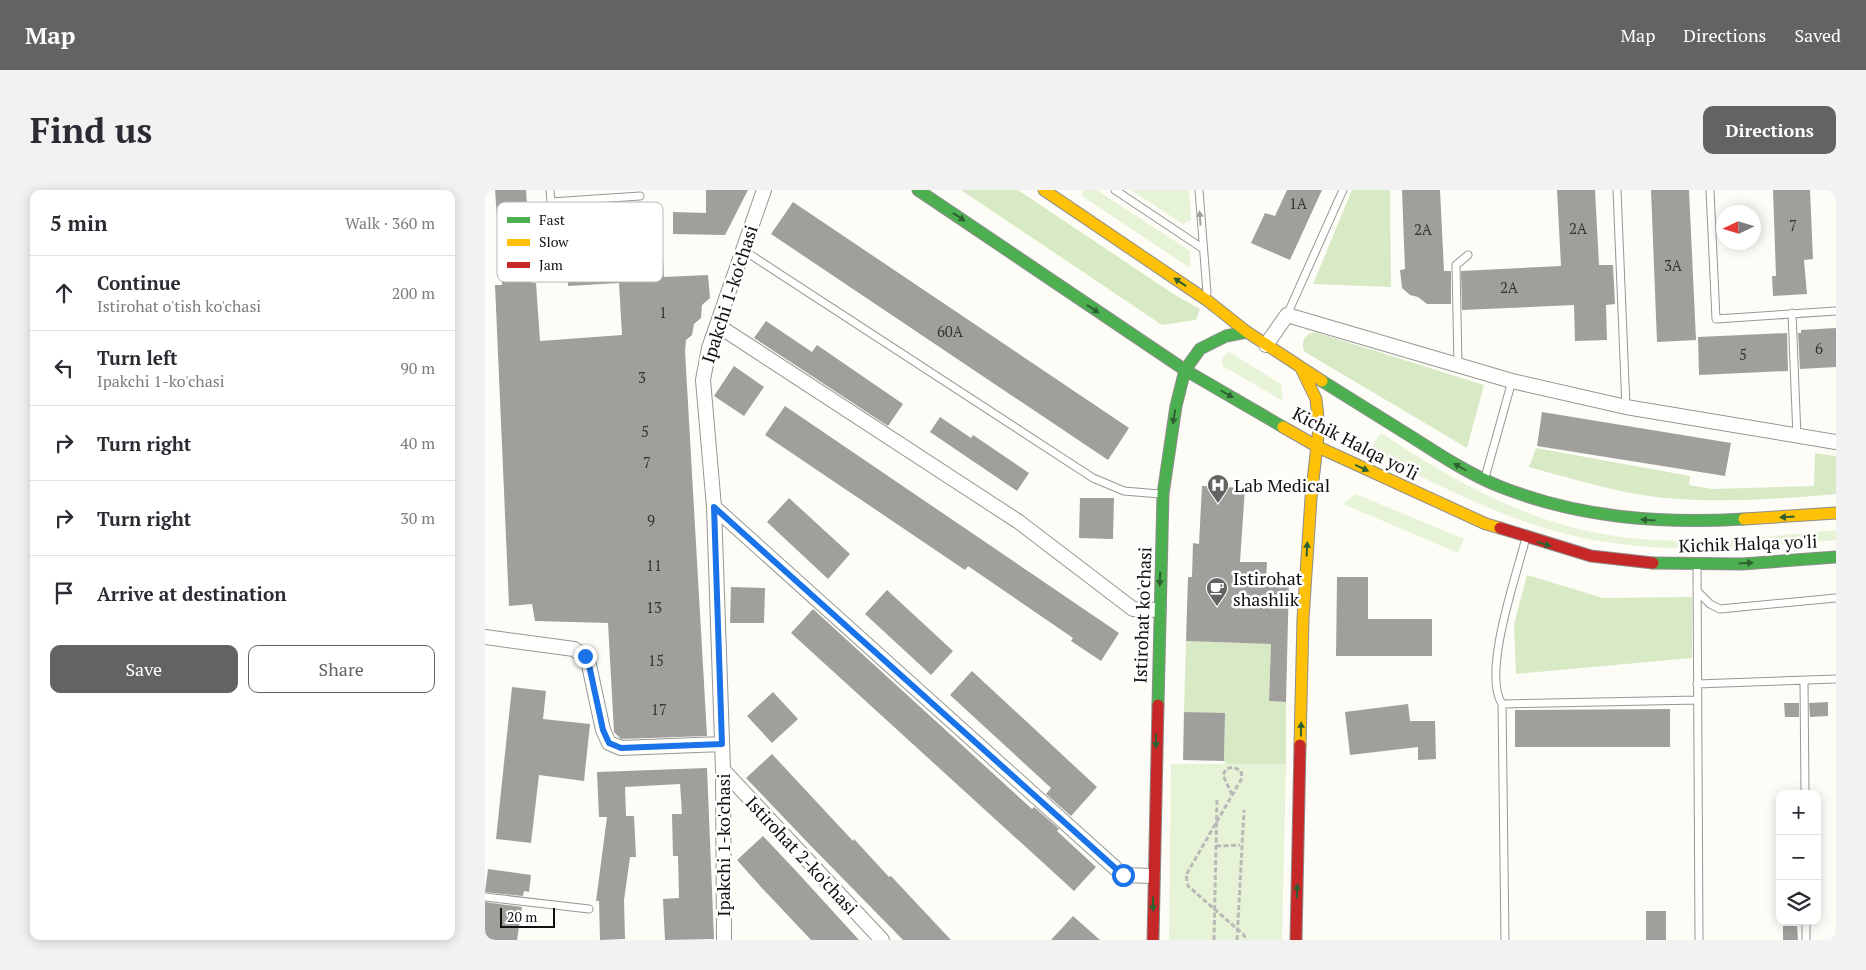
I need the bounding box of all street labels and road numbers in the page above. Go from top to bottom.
street label: Ipakchi 1-ko'chasi [695,222,763,366]
street label: Kichik Halqa yo'li [1289,401,1423,485]
street label: Kichik Halqa yo'li [1678,529,1818,557]
street label: Istirohat ko'chasi [1128,546,1156,684]
street label: Ipakchi 1-ko'chasi [711,773,735,917]
street label: Istirohat 2-ko'chasi [741,791,863,919]

